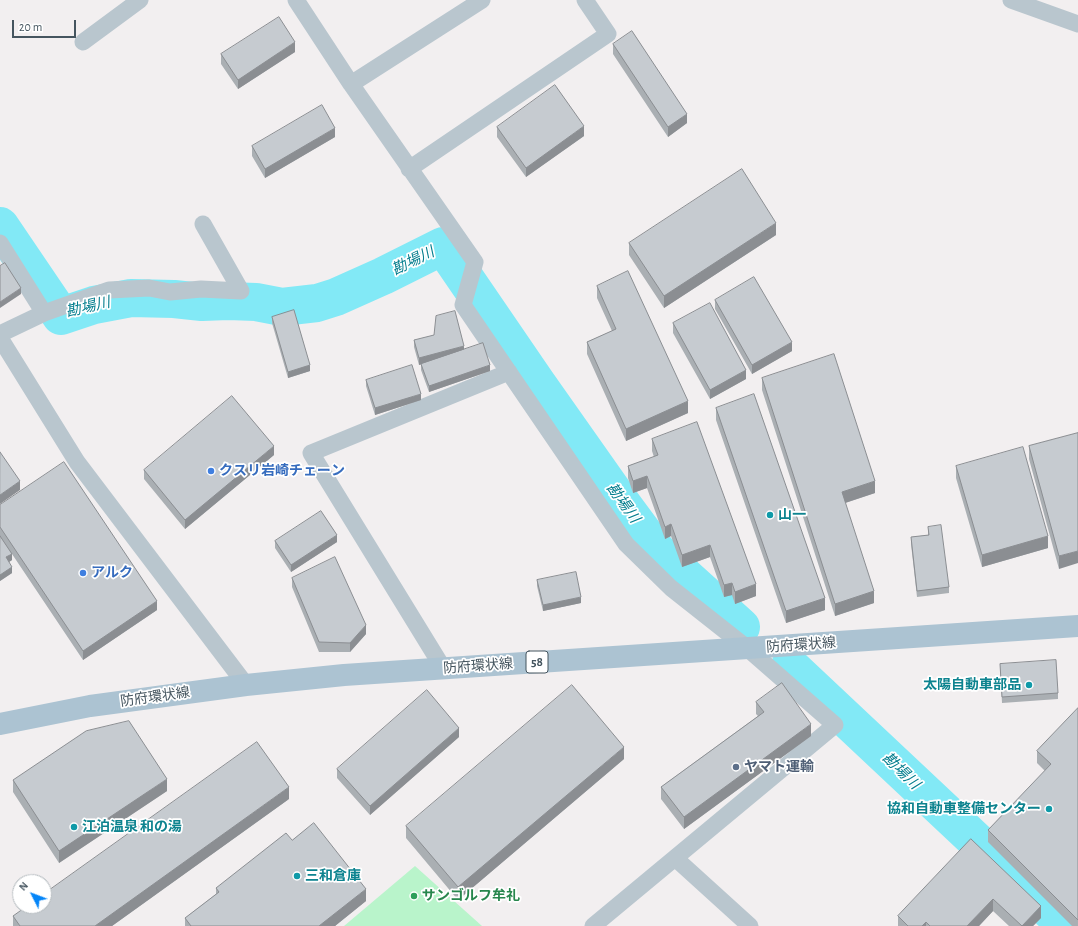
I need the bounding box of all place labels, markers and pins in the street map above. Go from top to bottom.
place label: クスリ岩崎チェーン [219,463,345,479]
marker: クスリ岩崎チェーン [206,466,216,476]
place label: 山一 [778,507,806,523]
marker: 山一 [765,510,775,520]
place label: アルク [91,565,133,581]
marker: アルク [78,568,88,578]
place label: 太陽自動車部品 [923,677,1021,693]
marker: 太陽自動車部品 [1024,680,1034,690]
place label: ヤマト運輸 [744,759,814,775]
marker: ヤマト運輸 [731,762,741,772]
place label: 協和自動車整備センター [887,801,1041,817]
marker: 協和自動車整備センター [1044,804,1054,814]
place label: 江泊温泉 和の湯 [82,819,182,835]
marker: 江泊温泉 和の湯 [69,822,79,832]
place label: 三和倉庫 [305,868,361,884]
marker: 三和倉庫 [292,871,302,881]
place label: サンゴルフ牟礼 [422,888,520,904]
marker: サンゴルフ牟礼 [409,891,419,901]

